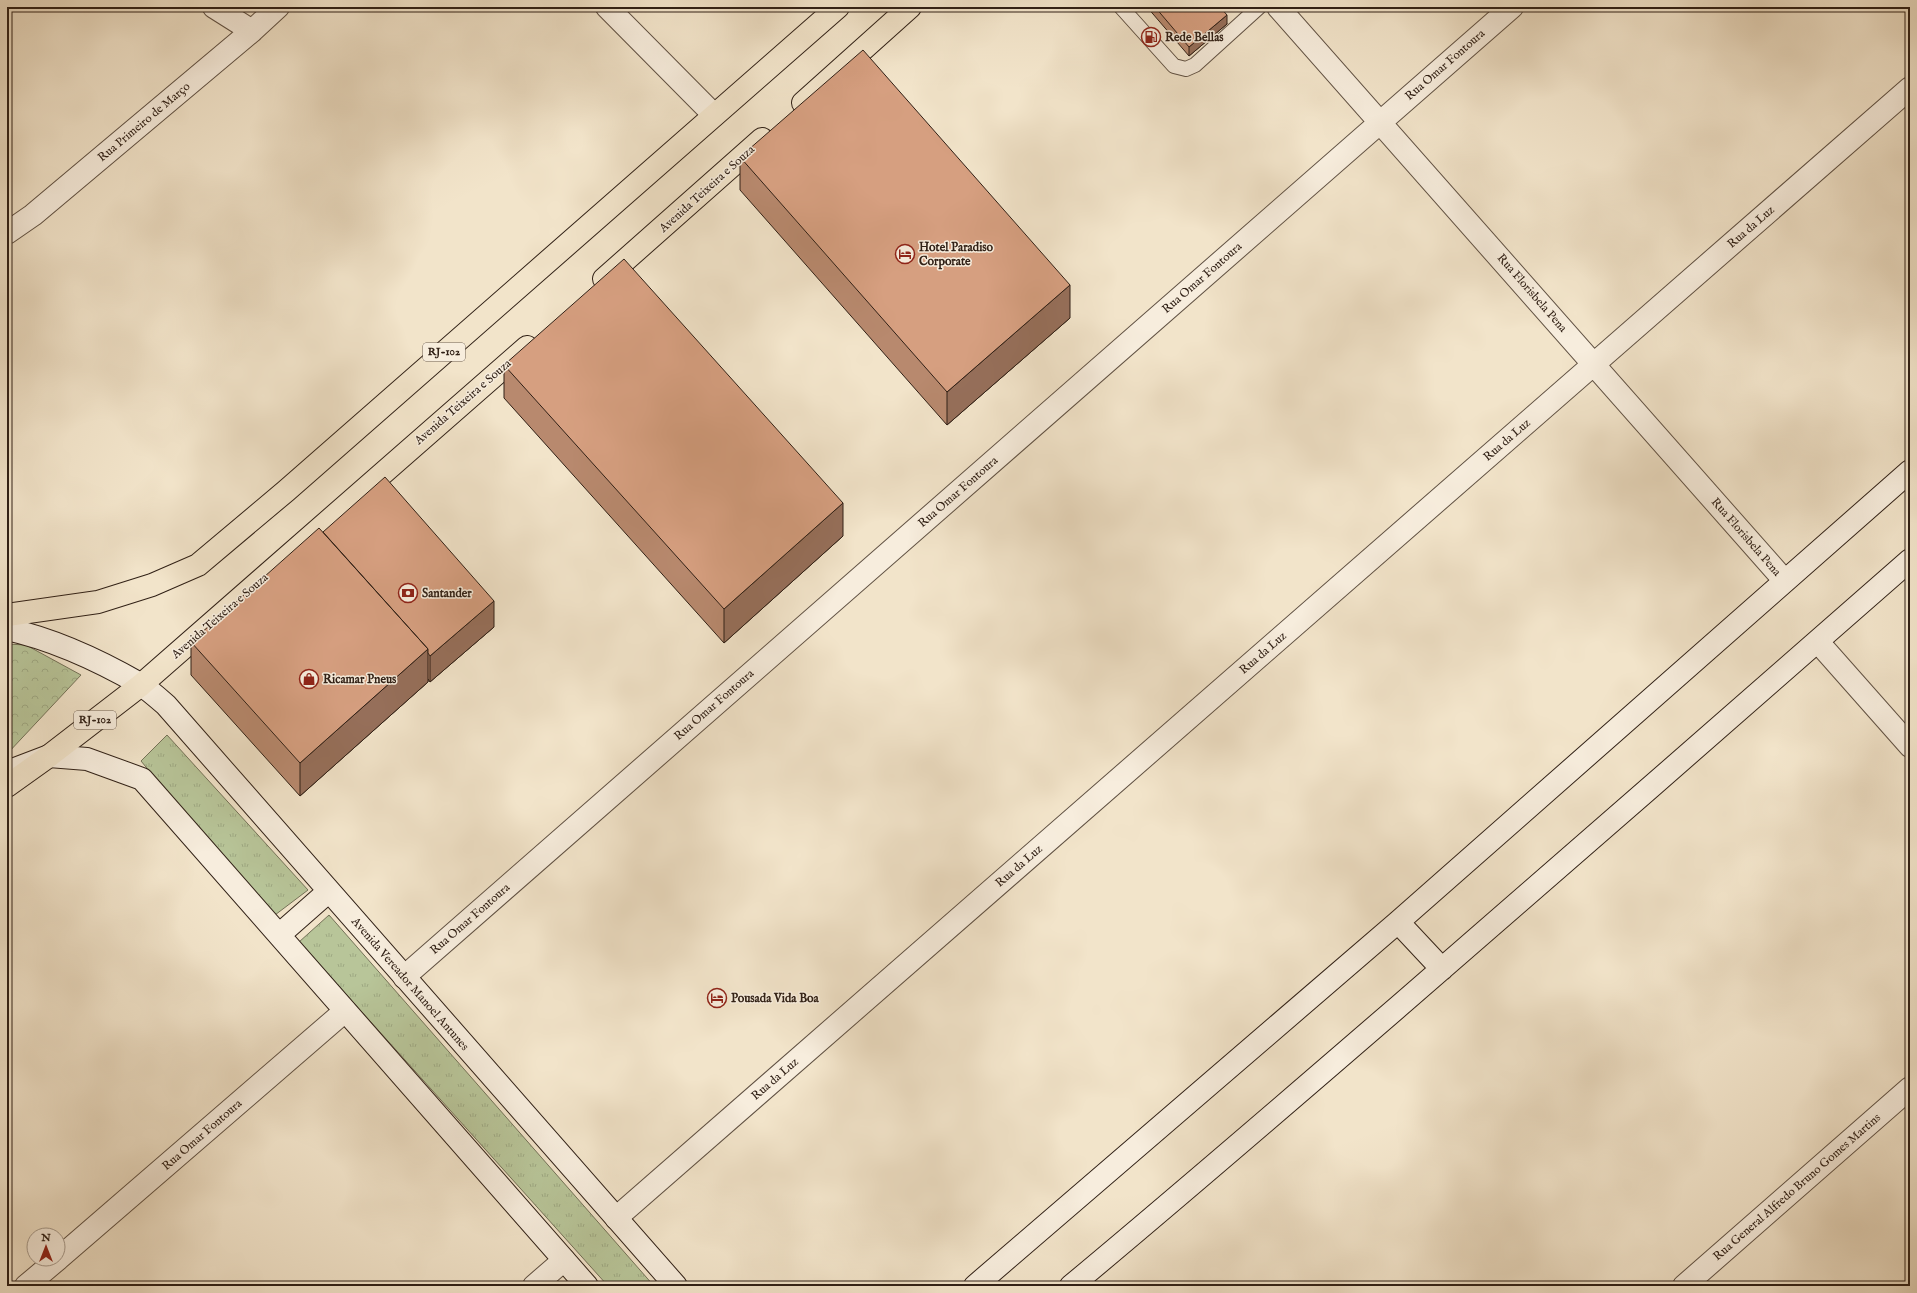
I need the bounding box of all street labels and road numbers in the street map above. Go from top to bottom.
street label: Rua Omar Fontoura [1402,26,1489,104]
street label: Rua Primeiro de Março [95,79,194,165]
street label: Avenida Teixeira e Souza [655,142,758,236]
street label: Rua da Luz [1724,202,1778,252]
street label: Rua Omar Fontoura [1159,239,1246,317]
street label: Rua Florisbela Pena [1494,251,1571,336]
road number: RJ-102 [423,343,465,361]
street label: Avenida Teixeira e Souza [411,355,515,449]
street label: Rua da Luz [1480,415,1534,465]
street label: Rua Omar Fontoura [915,453,1002,531]
street label: Rua Florisbela Pena [1708,495,1785,580]
street label: Avenida Teixeira e Souza [168,569,272,663]
street label: Rua da Luz [1236,628,1290,678]
street label: Rua Omar Fontoura [671,666,758,744]
road number: RJ-102 [74,711,116,729]
street label: Rua da Luz [992,841,1046,891]
street label: Rua Omar Fontoura [427,880,514,958]
street label: Avenida Vereador Manoel Antunes [347,914,472,1054]
street label: Rua da Luz [748,1054,802,1104]
street label: Rua Omar Fontoura [159,1096,246,1174]
street label: Rua General Alfredo Bruno Gomes Martins [1710,1110,1884,1264]

